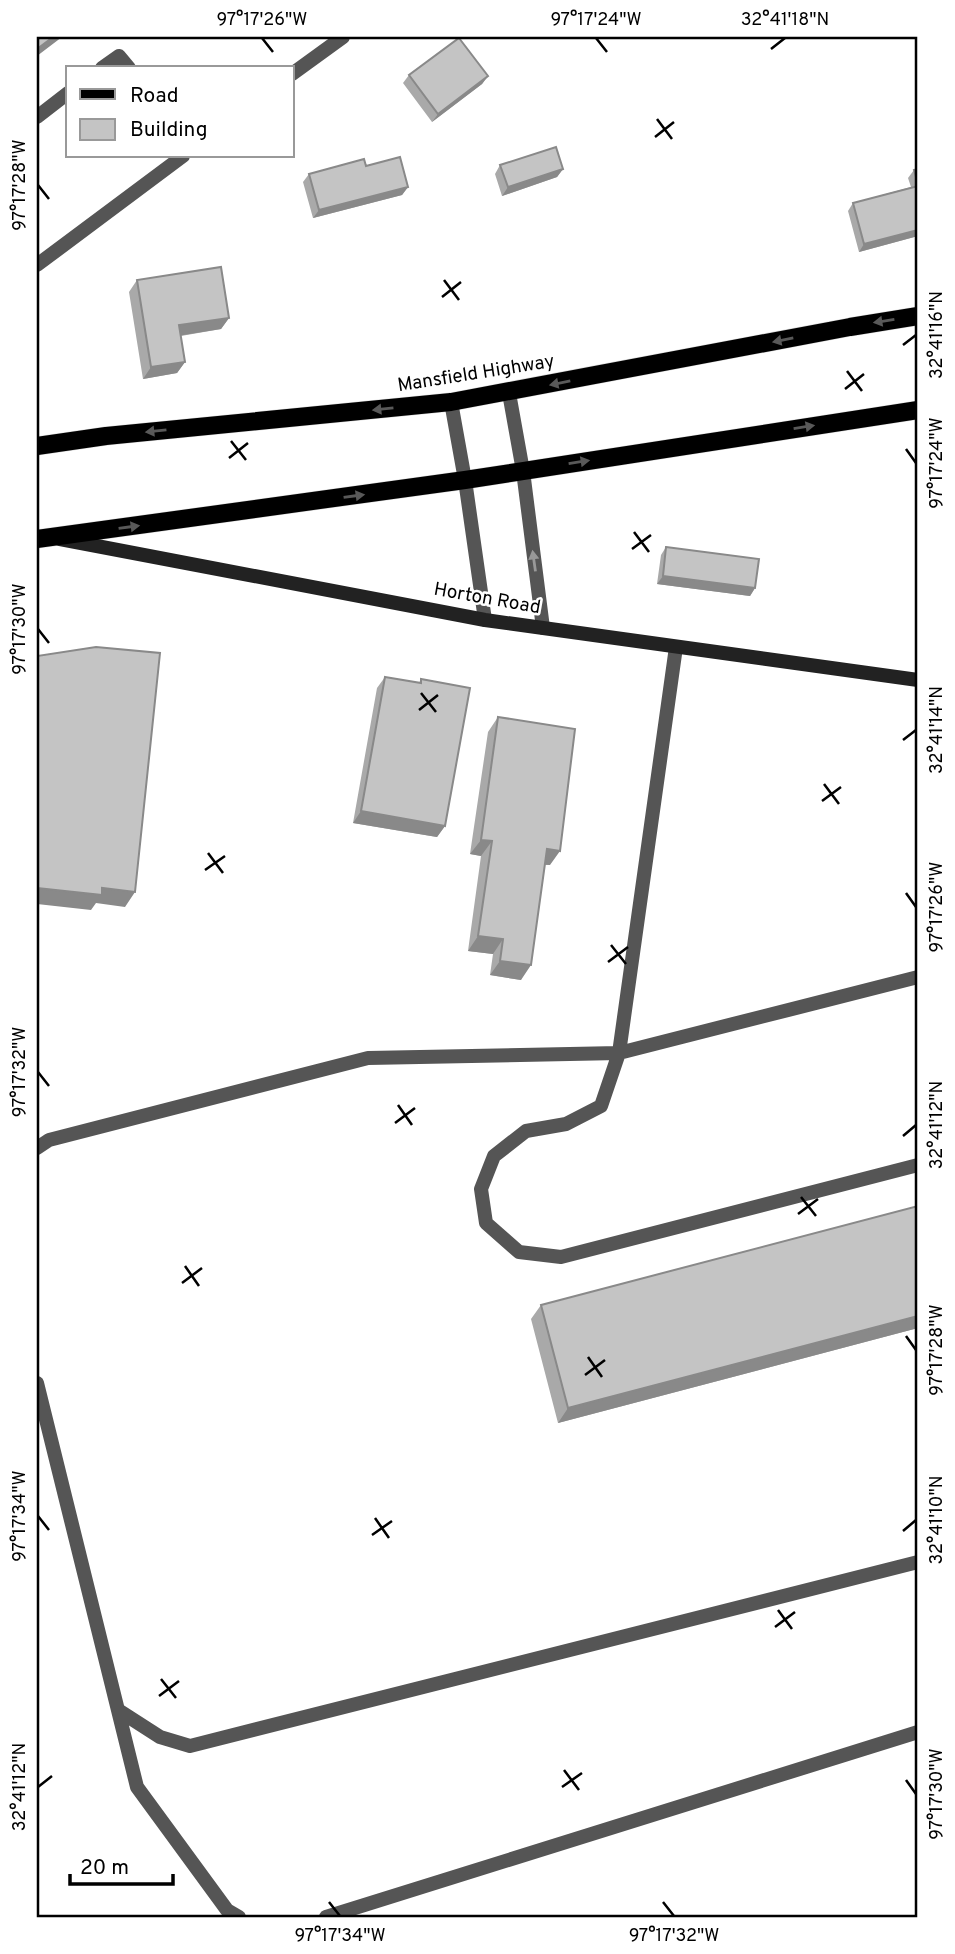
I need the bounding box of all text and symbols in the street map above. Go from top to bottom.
text: 97°17'26"W [217,9,308,32]
text: 97°17'24"W [550,9,642,32]
text: 32°41'18"N [741,9,829,32]
legend [66,66,294,158]
text: Road [130,83,179,110]
text: Building [130,117,208,144]
text: 97°17'28"W [9,139,32,231]
text: 32°41'16"N [926,291,949,379]
one-way arrow [873,316,895,327]
one-way arrow [772,334,794,345]
street label: Mansfield Highway [396,350,556,398]
one-way arrow [549,378,571,389]
one-way arrow [372,404,394,415]
text: 97°17'24"W [926,417,949,509]
one-way arrow [793,422,815,433]
one-way arrow [145,426,167,437]
one-way arrow [568,456,590,467]
one-way arrow [343,490,365,501]
one-way arrow [118,521,140,532]
one-way arrow [529,550,540,572]
street label: Horton Road [432,578,542,620]
text: 97°17'30"W [9,583,32,675]
text: 32°41'14"N [926,686,949,774]
text: 97°17'26"W [926,862,949,953]
text: 97°17'32"W [9,1027,32,1117]
text: 32°41'12"N [926,1081,949,1169]
text: 97°17'28"W [926,1304,949,1396]
text: 97°17'34"W [9,1470,32,1562]
text: 32°41'10"N [926,1476,949,1564]
text: 32°41'12"N [9,1743,32,1831]
text: 97°17'30"W [926,1748,949,1840]
scale bar [70,1842,173,1886]
text: 20 m [80,1855,129,1882]
text: 97°17'34"W [294,1925,386,1948]
text: 97°17'32"W [629,1925,719,1948]

